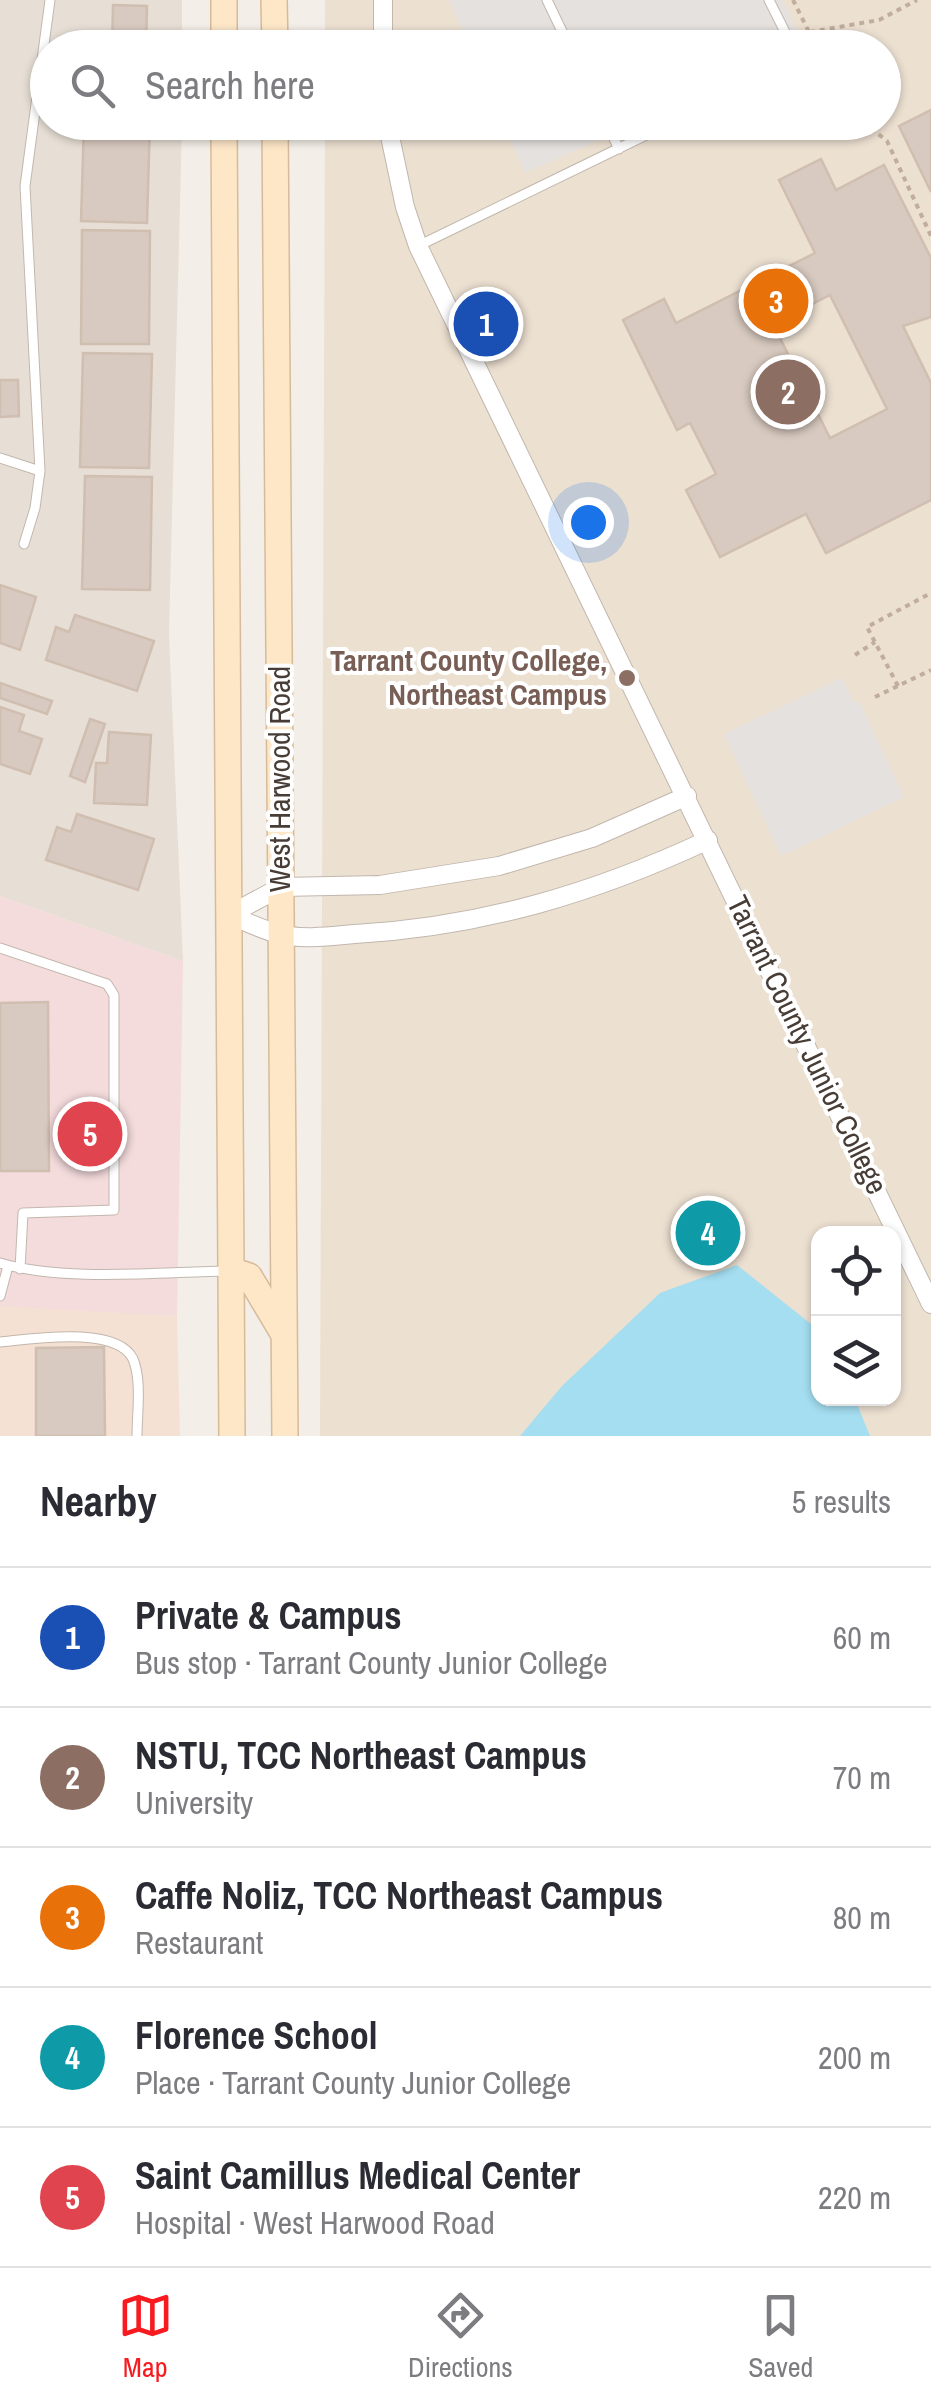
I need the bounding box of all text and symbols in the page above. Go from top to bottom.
search box [30,30,901,140]
icon: search [65,58,120,113]
text: Search here [145,60,315,111]
pin: 3 [744,264,808,338]
pin: 1 [454,286,518,362]
pin: 2 [756,354,820,430]
your location [563,497,614,548]
place label: Tarrant County College, Northeast Campus [330,640,607,714]
street label: West Harwood Road [259,666,299,892]
marker: Tarrant County College, Northeast Campus [616,667,638,689]
street label: Tarrant County Junior College [718,889,898,1200]
pin: 5 [58,1096,122,1172]
pin: 4 [676,1196,740,1270]
map controls [811,1226,901,1406]
button: locate [811,1226,901,1316]
button: layers [811,1316,901,1406]
text: Nearby [40,1473,157,1529]
text: 5 results [792,1480,891,1523]
text: Private & Campus [135,1590,402,1641]
text: 1 [65,1616,80,1659]
text: 60 m [833,1616,891,1659]
text: Bus stop · Tarrant County Junior College [135,1641,608,1684]
text: NSTU, TCC Northeast Campus [135,1730,587,1781]
text: 2 [65,1756,80,1799]
text: 70 m [833,1756,891,1799]
text: University [135,1781,253,1824]
text: Caffe Noliz, TCC Northeast Campus [135,1870,663,1921]
text: 3 [65,1896,80,1939]
text: 80 m [833,1896,891,1939]
text: Restaurant [135,1921,263,1964]
text: Florence School [135,2010,377,2061]
text: 4 [65,2036,80,2079]
text: 200 m [818,2036,891,2079]
text: Place · Tarrant County Junior College [135,2061,571,2104]
text: Saint Camillus Medical Center [135,2150,580,2201]
text: 5 [65,2176,80,2219]
text: 220 m [818,2176,891,2219]
text: Hospital · West Harwood Road [135,2201,495,2244]
tab: Map [118,2288,173,2386]
tab: Directions [408,2288,513,2386]
tab: Saved [748,2288,813,2386]

